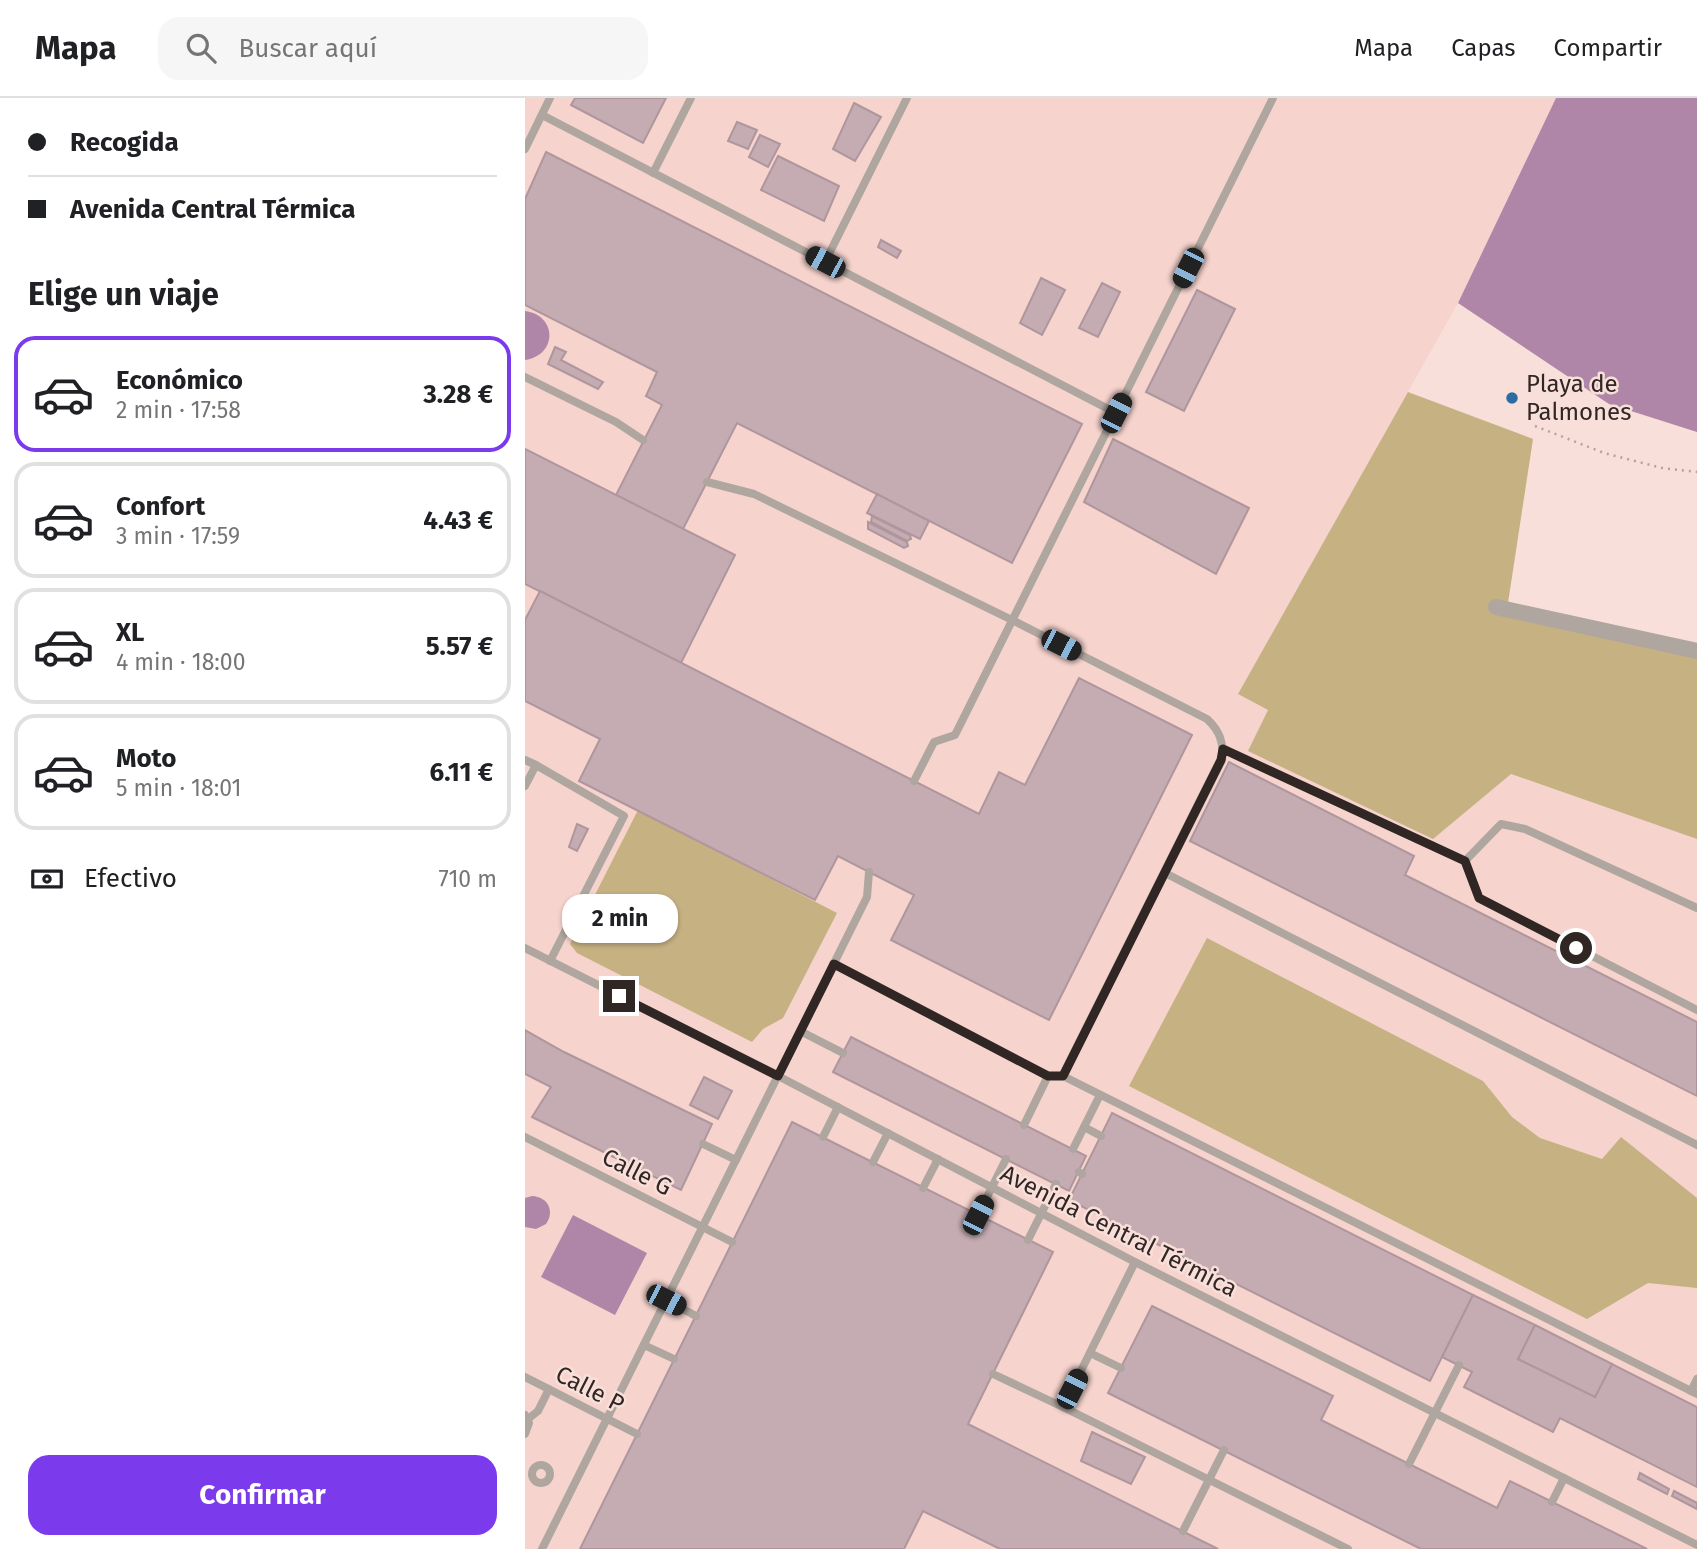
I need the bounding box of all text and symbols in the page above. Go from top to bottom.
search box [158,17,648,80]
text: Mapa [35,28,116,68]
icon: search [182,29,220,67]
text: Buscar aquí [238,33,377,64]
text: Mapa [1354,34,1413,62]
text: Capas [1451,34,1515,62]
text: Compartir [1553,34,1662,62]
text: Recogida [70,127,179,158]
text: Avenida Central Térmica [70,194,356,225]
car [802,243,849,281]
car [1170,245,1207,291]
text: Elige un viaje [28,275,219,313]
icon: car [32,363,95,426]
text: Económico [116,365,243,396]
place label: Playa de Palmones [1526,370,1631,426]
text: 3.28 € [423,379,493,410]
car [1098,390,1135,436]
marker: Playa de Palmones [1504,390,1520,406]
text: 2 min · 17:58 [116,396,241,424]
icon: car [32,489,95,552]
text: Confort [116,491,205,522]
text: 4.43 € [423,505,493,536]
text: 3 min · 17:59 [116,522,240,550]
icon: car [32,615,95,678]
text: XL [116,617,144,648]
car [1038,626,1085,664]
text: 5.57 € [426,631,493,662]
text: 4 min · 18:00 [116,648,246,676]
icon: car [32,741,95,804]
text: Moto [116,743,176,774]
text: 6.11 € [430,757,493,788]
text: 5 min · 18:01 [116,774,241,802]
icon: cash [28,860,66,898]
text: Efectivo [84,863,177,894]
text: 710 m [439,865,497,893]
callout: 2 min [561,894,677,944]
text: 2 min [592,904,648,932]
route start [1560,932,1592,964]
route end [603,980,635,1012]
street label: Calle G [597,1143,677,1201]
street label: Avenida Central Térmica [996,1159,1242,1303]
car [960,1192,997,1238]
car [643,1281,690,1319]
street label: Calle P [551,1360,629,1418]
car [1054,1366,1091,1412]
button: Confirmar [28,1455,497,1535]

